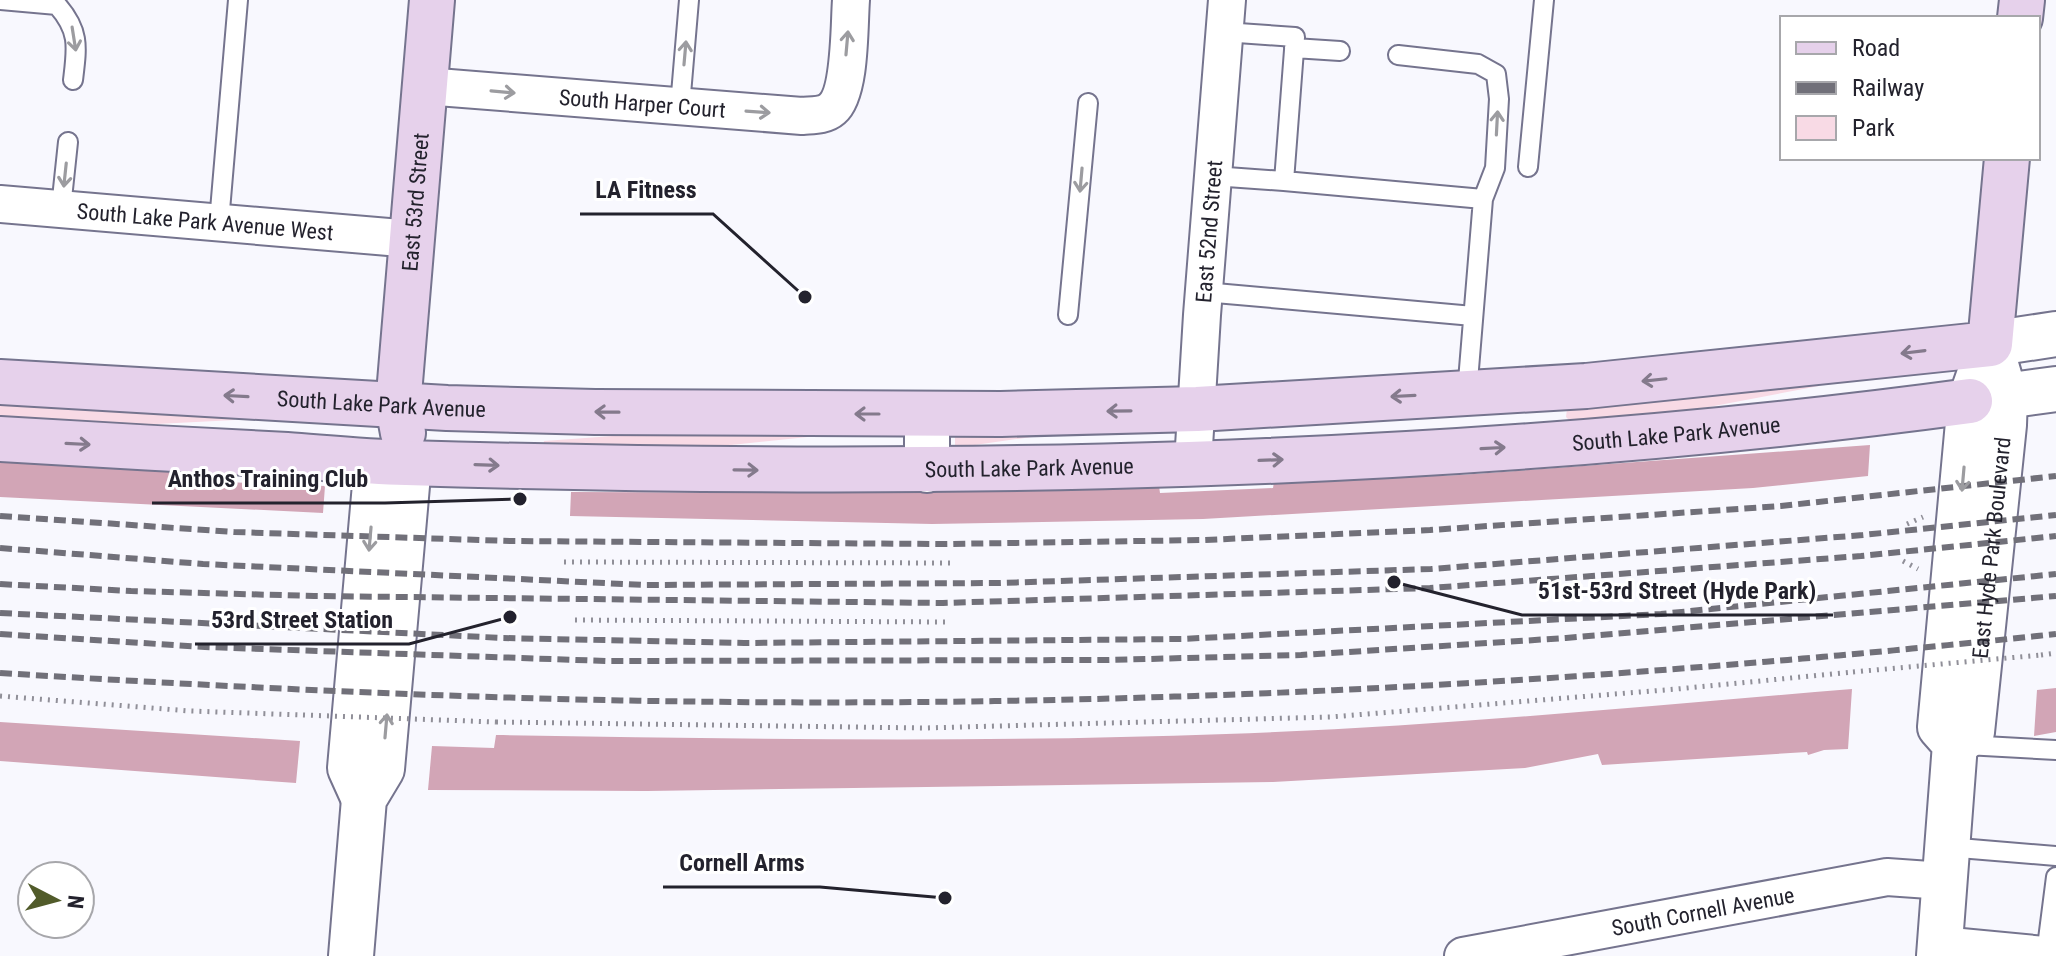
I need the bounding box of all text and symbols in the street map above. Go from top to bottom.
legend [1780,16,2040,160]
one-way arrow [67,26,82,52]
one-way arrow [840,30,855,57]
text: Road [1852,34,1900,62]
one-way arrow [678,40,693,67]
text: Railway [1852,74,1924,102]
one-way arrow [489,85,515,100]
street label: South Harper Court [558,85,727,123]
one-way arrow [744,105,771,120]
one-way arrow [1490,110,1505,137]
text: Park [1852,114,1895,142]
street label: East 53rd Street [397,132,434,272]
street label: East 52nd Street [1191,159,1227,304]
one-way arrow [57,161,72,188]
callout: LA Fitness [580,166,713,214]
one-way arrow [1073,167,1088,193]
text: LA Fitness [595,176,697,204]
street label: South Lake Park Avenue West [76,199,335,245]
one-way arrow [1901,345,1926,360]
one-way arrow [1641,372,1668,387]
street label: South Lake Park Avenue [276,386,486,422]
one-way arrow [224,388,250,403]
one-way arrow [1390,389,1416,404]
one-way arrow [594,404,621,420]
one-way arrow [1106,404,1133,419]
one-way arrow [854,406,881,422]
street label: South Lake Park Avenue [1571,412,1782,456]
one-way arrow [64,436,91,451]
street label: East Hyde Park Boulevard [1968,436,2016,660]
one-way arrow [1479,440,1506,455]
one-way arrow [1257,452,1284,467]
street label: South Lake Park Avenue [925,454,1134,482]
callout: Anthos Training Club [152,455,385,503]
one-way arrow [473,457,500,472]
one-way arrow [732,463,759,478]
text: Anthos Training Club [168,465,368,493]
one-way arrow [1955,465,1970,491]
one-way arrow [362,526,377,552]
callout: 51st-53rd Street (Hyde Park) [1522,567,1833,615]
text: 51st-53rd Street (Hyde Park) [1538,577,1816,605]
callout: 53rd Street Station [195,596,409,644]
text: 53rd Street Station [211,606,393,634]
one-way arrow [378,713,393,740]
callout: Cornell Arms [663,839,820,887]
text: Cornell Arms [679,849,805,877]
north arrow [16,860,96,940]
street label: South Cornell Avenue [1610,883,1796,941]
text: N [62,894,89,910]

